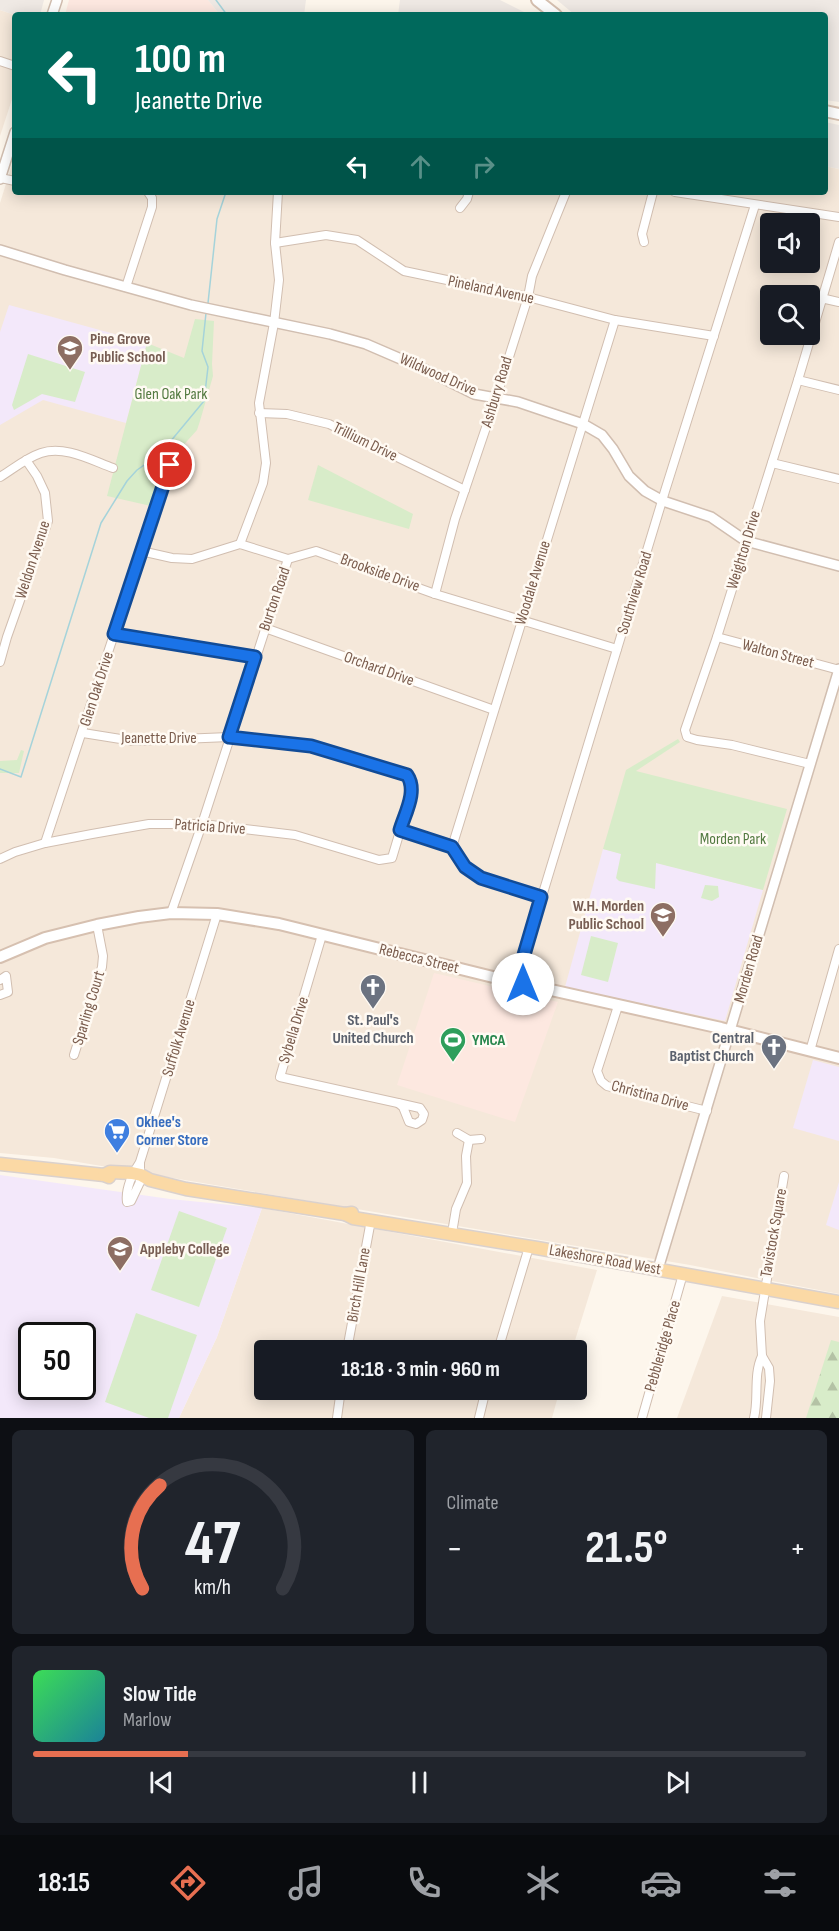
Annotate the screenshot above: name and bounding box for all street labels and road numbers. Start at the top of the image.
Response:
street label: Pineland Avenue [446,272,536,308]
street label: Wildwood Drive [397,350,479,400]
street label: Ashbury Road [477,354,517,431]
street label: Trillium Drive [330,418,400,466]
street label: Weighton Drive [723,508,765,592]
street label: Weldon Avenue [11,518,55,602]
street label: Woodale Avenue [511,538,555,628]
street label: Southview Road [613,549,657,637]
street label: Brookside Drive [338,550,422,596]
street label: Burton Road [255,565,295,633]
street label: Walton Street [740,635,816,673]
street label: Orchard Drive [341,648,417,690]
street label: Glen Oak Drive [76,649,118,729]
street label: Jeanette Drive [120,729,197,748]
street label: Patricia Drive [174,815,246,839]
street label: Morden Road [730,933,768,1005]
street label: Rebecca Street [377,940,461,978]
street label: Sparling Court [69,968,109,1048]
street label: Sybella Drive [275,994,313,1066]
street label: Suffolk Avenue [158,997,200,1079]
street label: Christina Drive [609,1077,691,1115]
street label: Tavistock Square [757,1187,791,1279]
street label: Lakeshore Road West [548,1241,663,1279]
street label: Birch Hill Lane [343,1246,375,1324]
street label: Pebbleridge Place [641,1298,685,1394]

